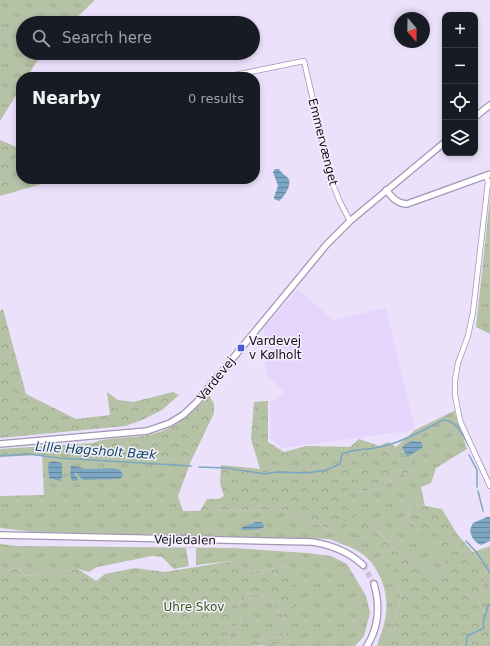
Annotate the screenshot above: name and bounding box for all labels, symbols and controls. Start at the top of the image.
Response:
north arrow [394,12,430,48]
map controls [442,12,478,156]
button: + [442,12,478,48]
search box [16,16,260,60]
icon: search [30,27,52,49]
text: Search here [62,29,152,47]
button: − [442,48,478,84]
button: locate [442,84,478,120]
text: Nearby [32,88,101,108]
text: 0 results [188,91,244,106]
street label: Emmervænget [305,97,341,187]
button: layers [442,120,478,156]
place label: Vardevej v Kølholt [249,334,302,362]
marker: Vardevej v Kølholt [236,343,246,353]
street label: Vardevej [194,354,238,404]
water label: Lille Høgsholt Bæk [35,439,157,462]
street label: Vejledalen [154,532,216,548]
park label: Uhre Skov [164,600,224,614]

